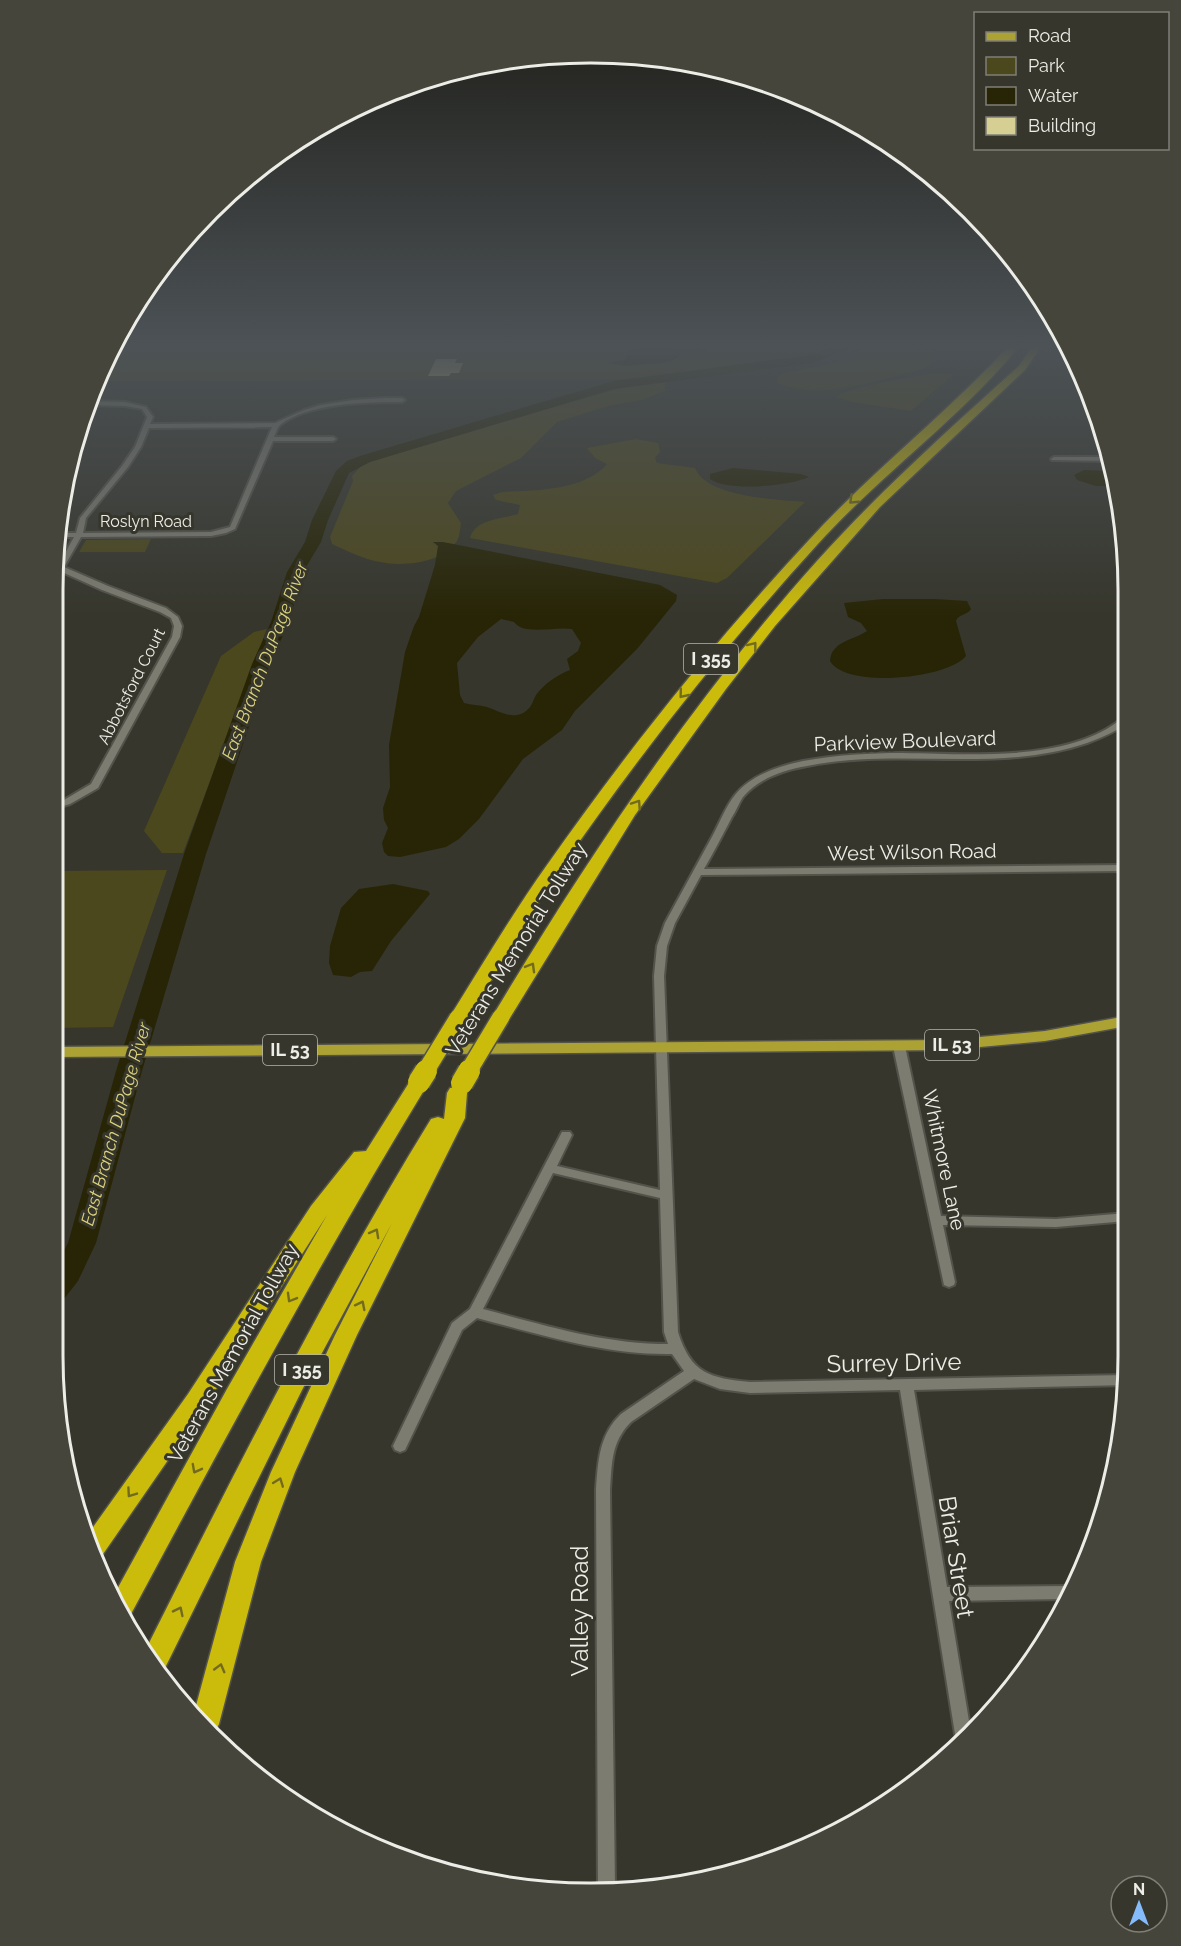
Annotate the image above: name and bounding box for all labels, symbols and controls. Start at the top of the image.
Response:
legend [974,12,1169,150]
text: Road [1028,25,1071,46]
text: Park [1028,55,1065,76]
text: Water [1028,85,1079,106]
text: Building [1028,115,1096,136]
one-way arrow [850,493,861,504]
street label: Roslyn Road [100,512,192,531]
water label: East Branch DuPage River [217,558,312,763]
street label: Abbotsford Court [94,624,169,748]
one-way arrow [745,642,756,653]
road number: I 355 [684,644,738,674]
one-way arrow [680,687,691,698]
street label: Parkview Boulevard [813,726,997,756]
one-way arrow [630,799,641,810]
street label: Veterans Memorial Tollway [440,838,592,1060]
street label: West Wilson Road [827,839,997,865]
one-way arrow [523,963,535,973]
water label: East Branch DuPage River [76,1019,155,1228]
road number: IL 53 [925,1030,979,1060]
road number: IL 53 [263,1035,317,1065]
street label: Whitmore Lane [917,1087,971,1233]
one-way arrow [368,1229,379,1239]
street label: Veterans Memorial Tollway [163,1239,304,1467]
one-way arrow [286,1292,298,1302]
one-way arrow [354,1301,365,1311]
street label: Surrey Drive [826,1347,962,1378]
road number: I 355 [275,1355,329,1385]
one-way arrow [192,1463,203,1473]
one-way arrow [272,1477,285,1488]
one-way arrow [127,1487,138,1498]
street label: Briar Street [933,1494,980,1620]
street label: Valley Road [565,1546,594,1676]
one-way arrow [172,1607,183,1617]
one-way arrow [212,1663,225,1673]
north arrow [1109,1874,1169,1934]
text: N [1133,1880,1145,1899]

